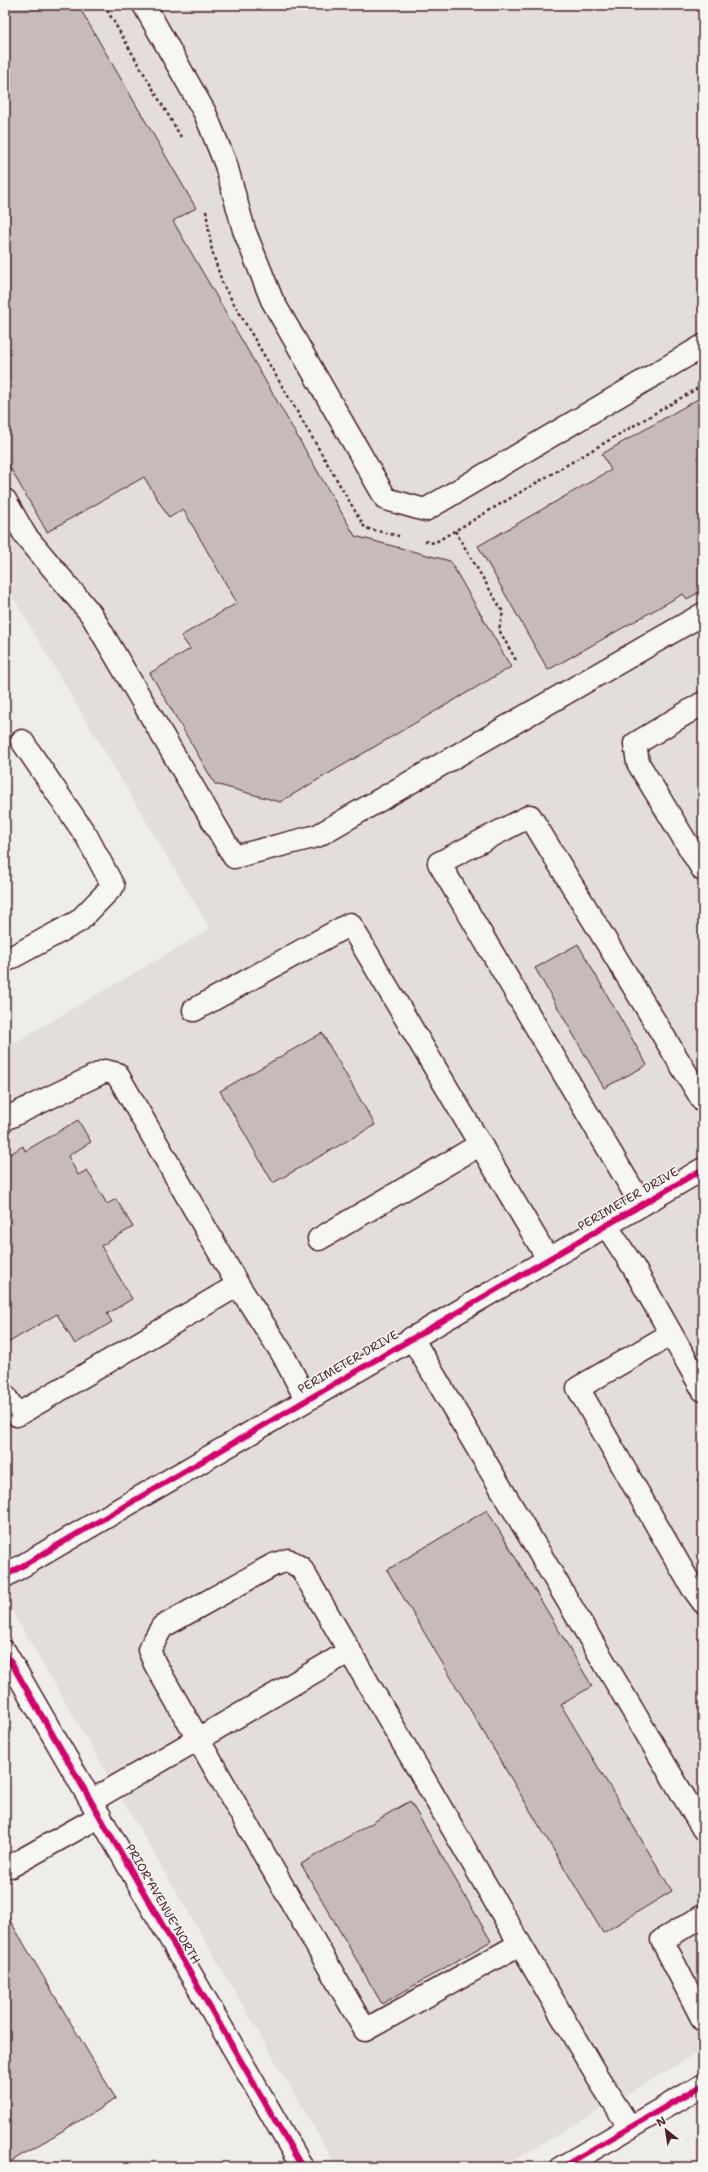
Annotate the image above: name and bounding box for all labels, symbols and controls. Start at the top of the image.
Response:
street label: PERIMETER DRIVE [575,1164,681,1234]
street label: PERIMETER DRIVE [295,1327,401,1397]
street label: PRIOR AVENUE NORTH [122,1841,204,1967]
north arrow [646,2110,686,2150]
text: N [654,2113,669,2130]

